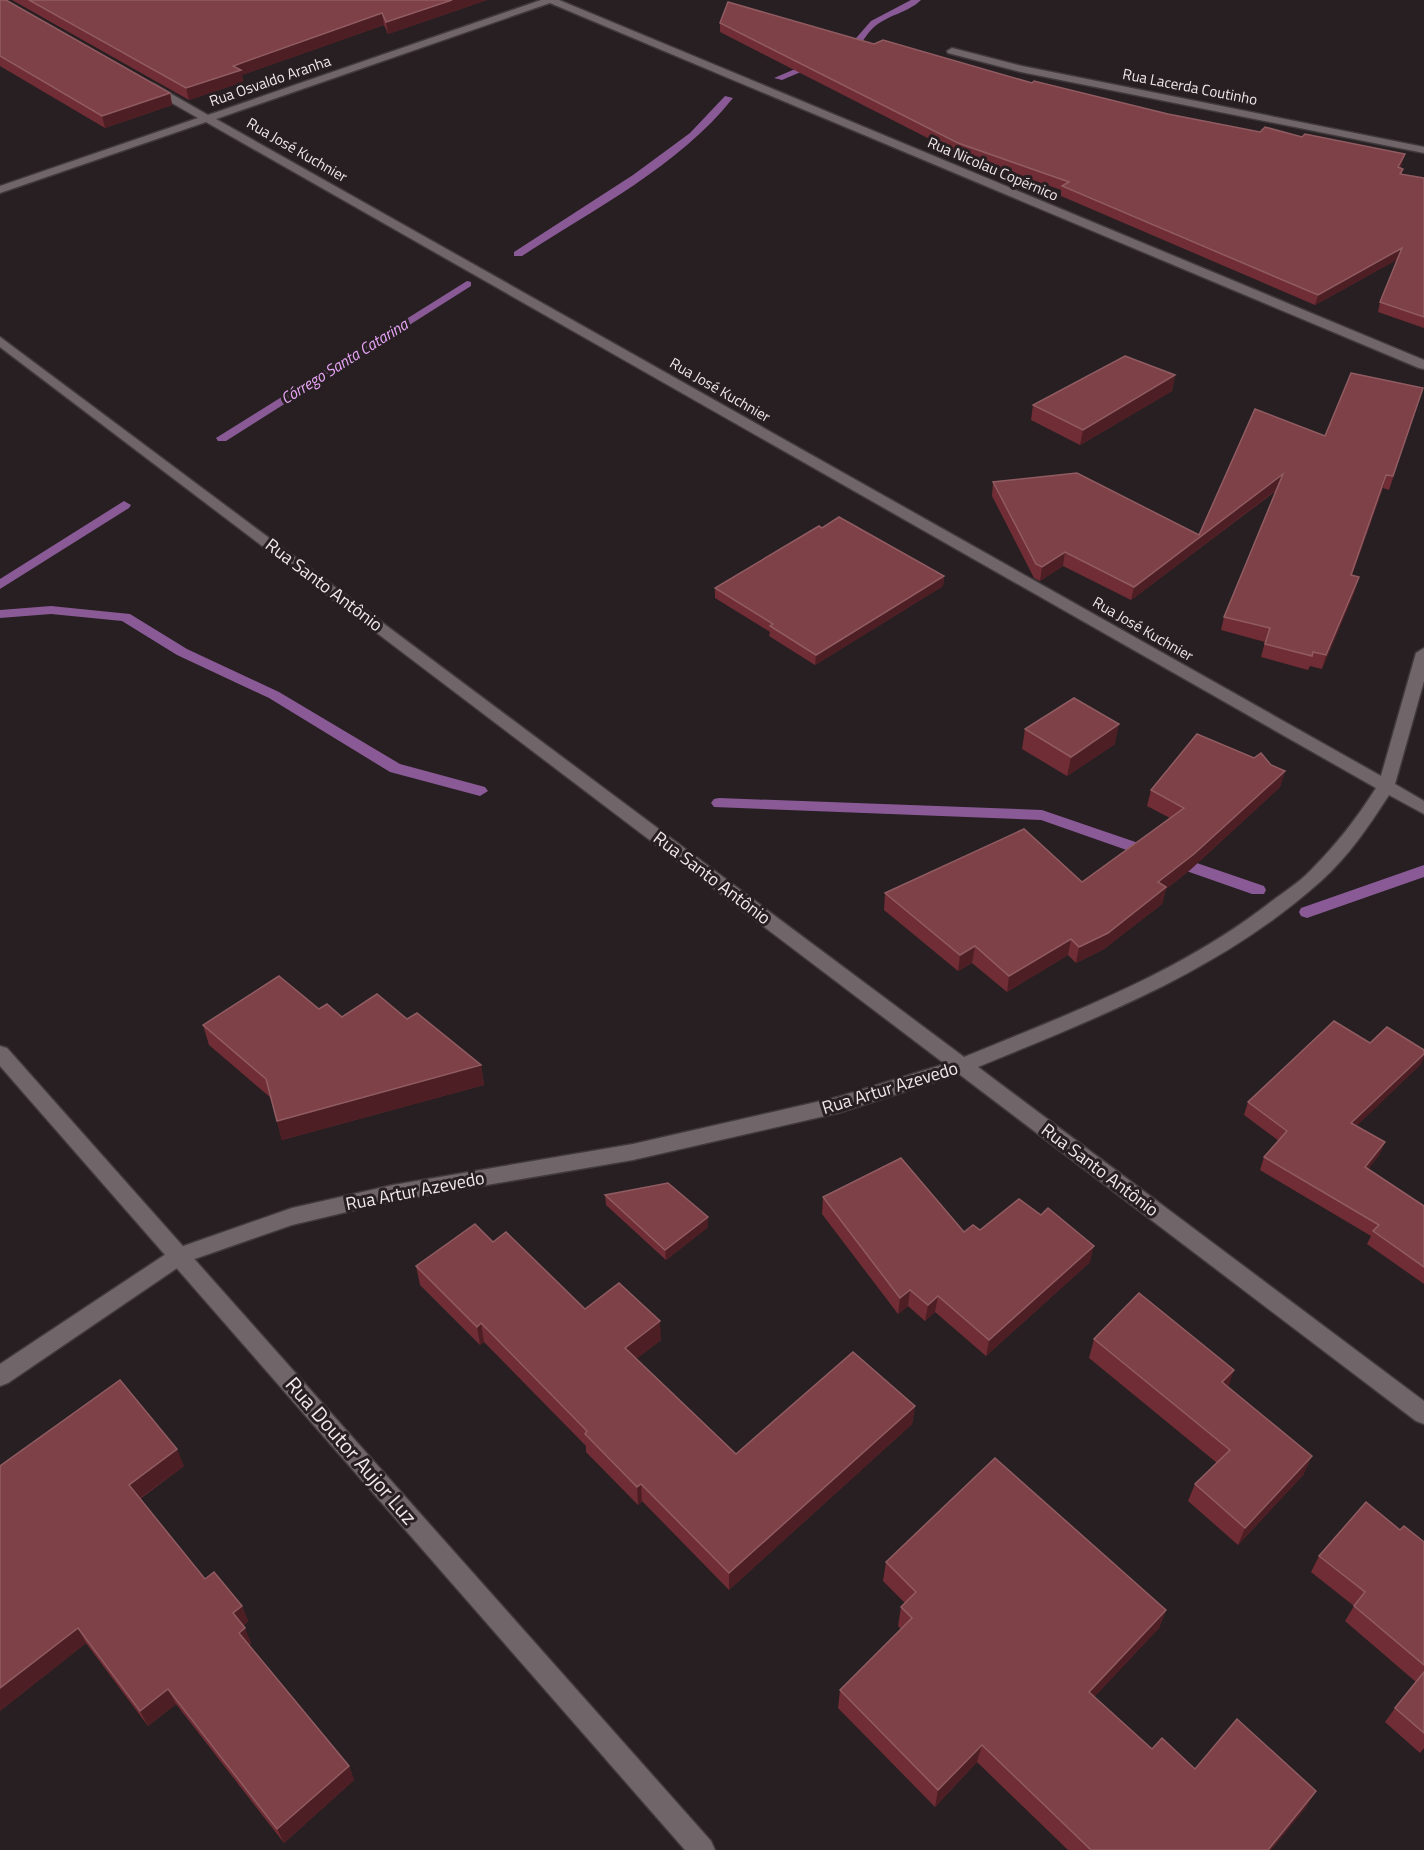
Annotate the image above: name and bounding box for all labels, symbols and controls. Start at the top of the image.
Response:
street label: Rua Osvaldo Aranha [206,49,334,112]
street label: Rua Lacerda Coutinho [1121,62,1260,111]
street label: Rua José Kuchnier [243,111,352,188]
street label: Rua Nicolau Copérnico [924,131,1062,207]
water label: Córrego Santa Catarina [276,312,413,410]
street label: Rua José Kuchnier [666,351,775,428]
street label: Rua Santo Antônio [260,531,389,638]
street label: Rua José Kuchnier [1089,590,1198,667]
street label: Rua Santo Antônio [648,824,777,931]
street label: Rua Artur Azevedo [818,1054,961,1121]
street label: Rua Santo Antônio [1036,1116,1165,1223]
street label: Rua Artur Azevedo [343,1164,487,1217]
street label: Rua Doutor Aujor Luz [278,1369,425,1531]

